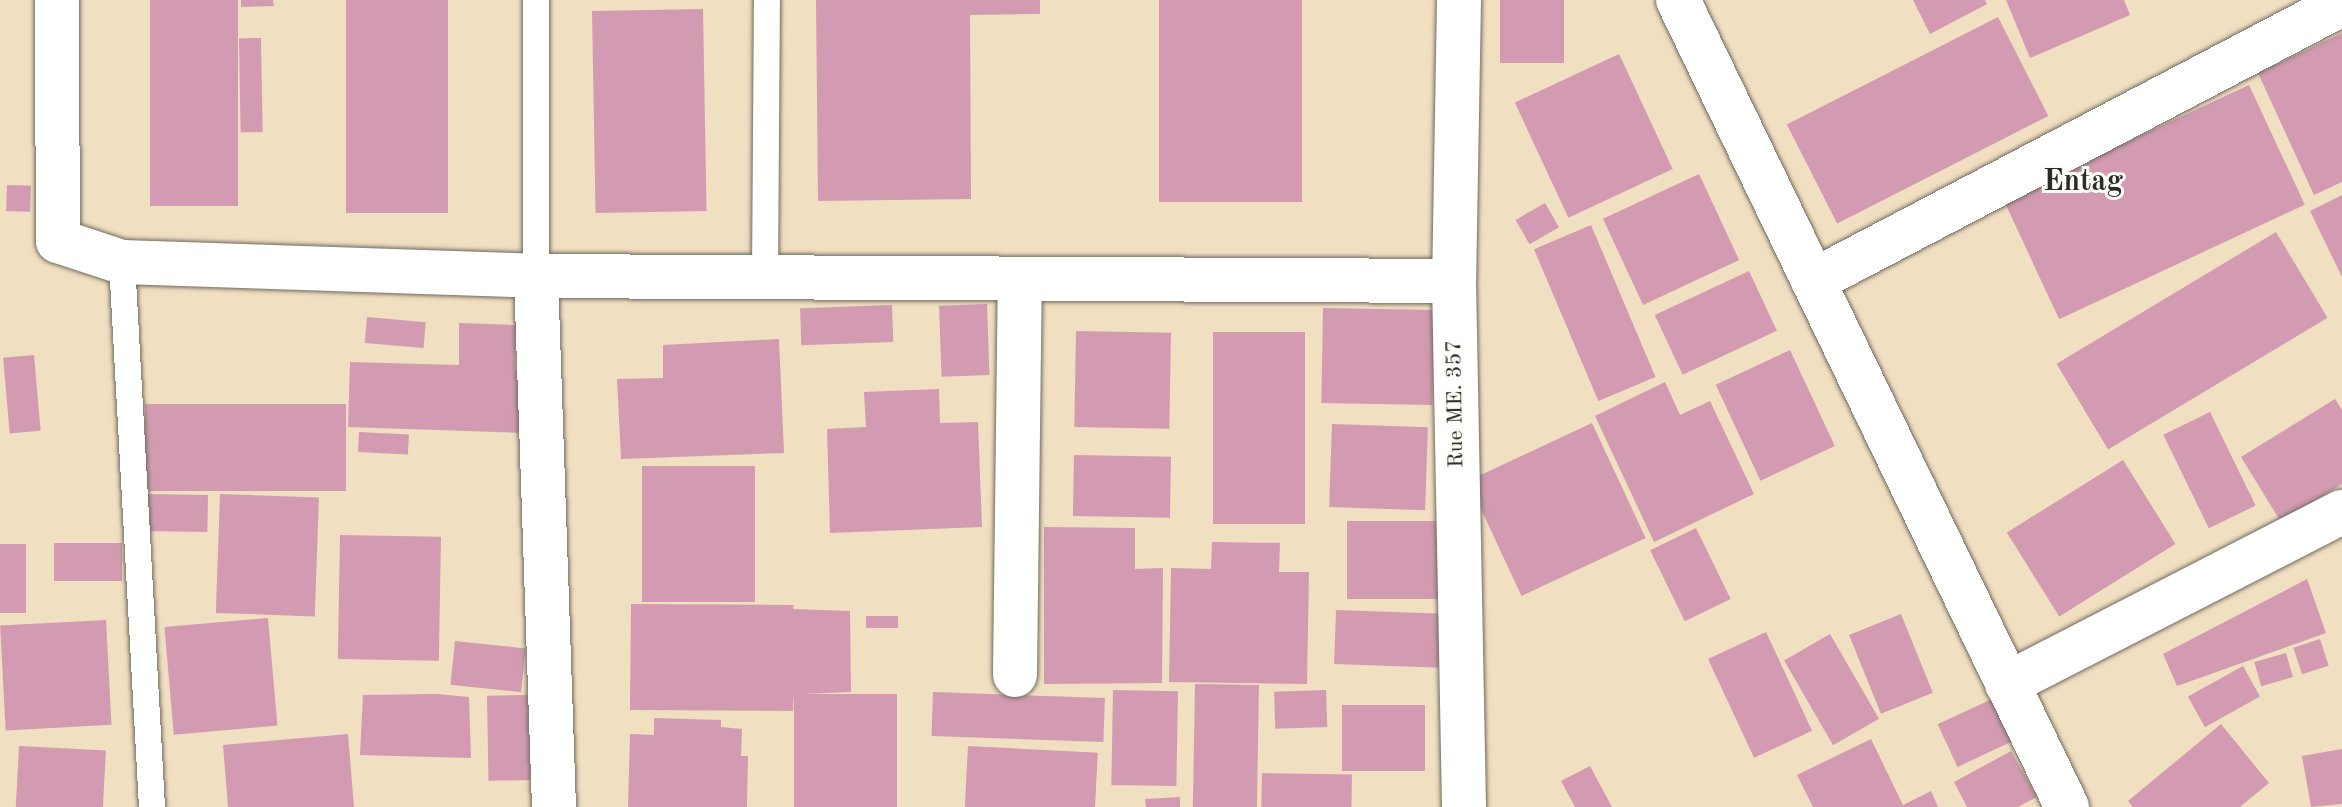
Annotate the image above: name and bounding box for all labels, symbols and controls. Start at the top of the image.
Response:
district label: Entag [2043,164,2123,200]
street label: Rue ME. 357 [1442,340,1470,468]

